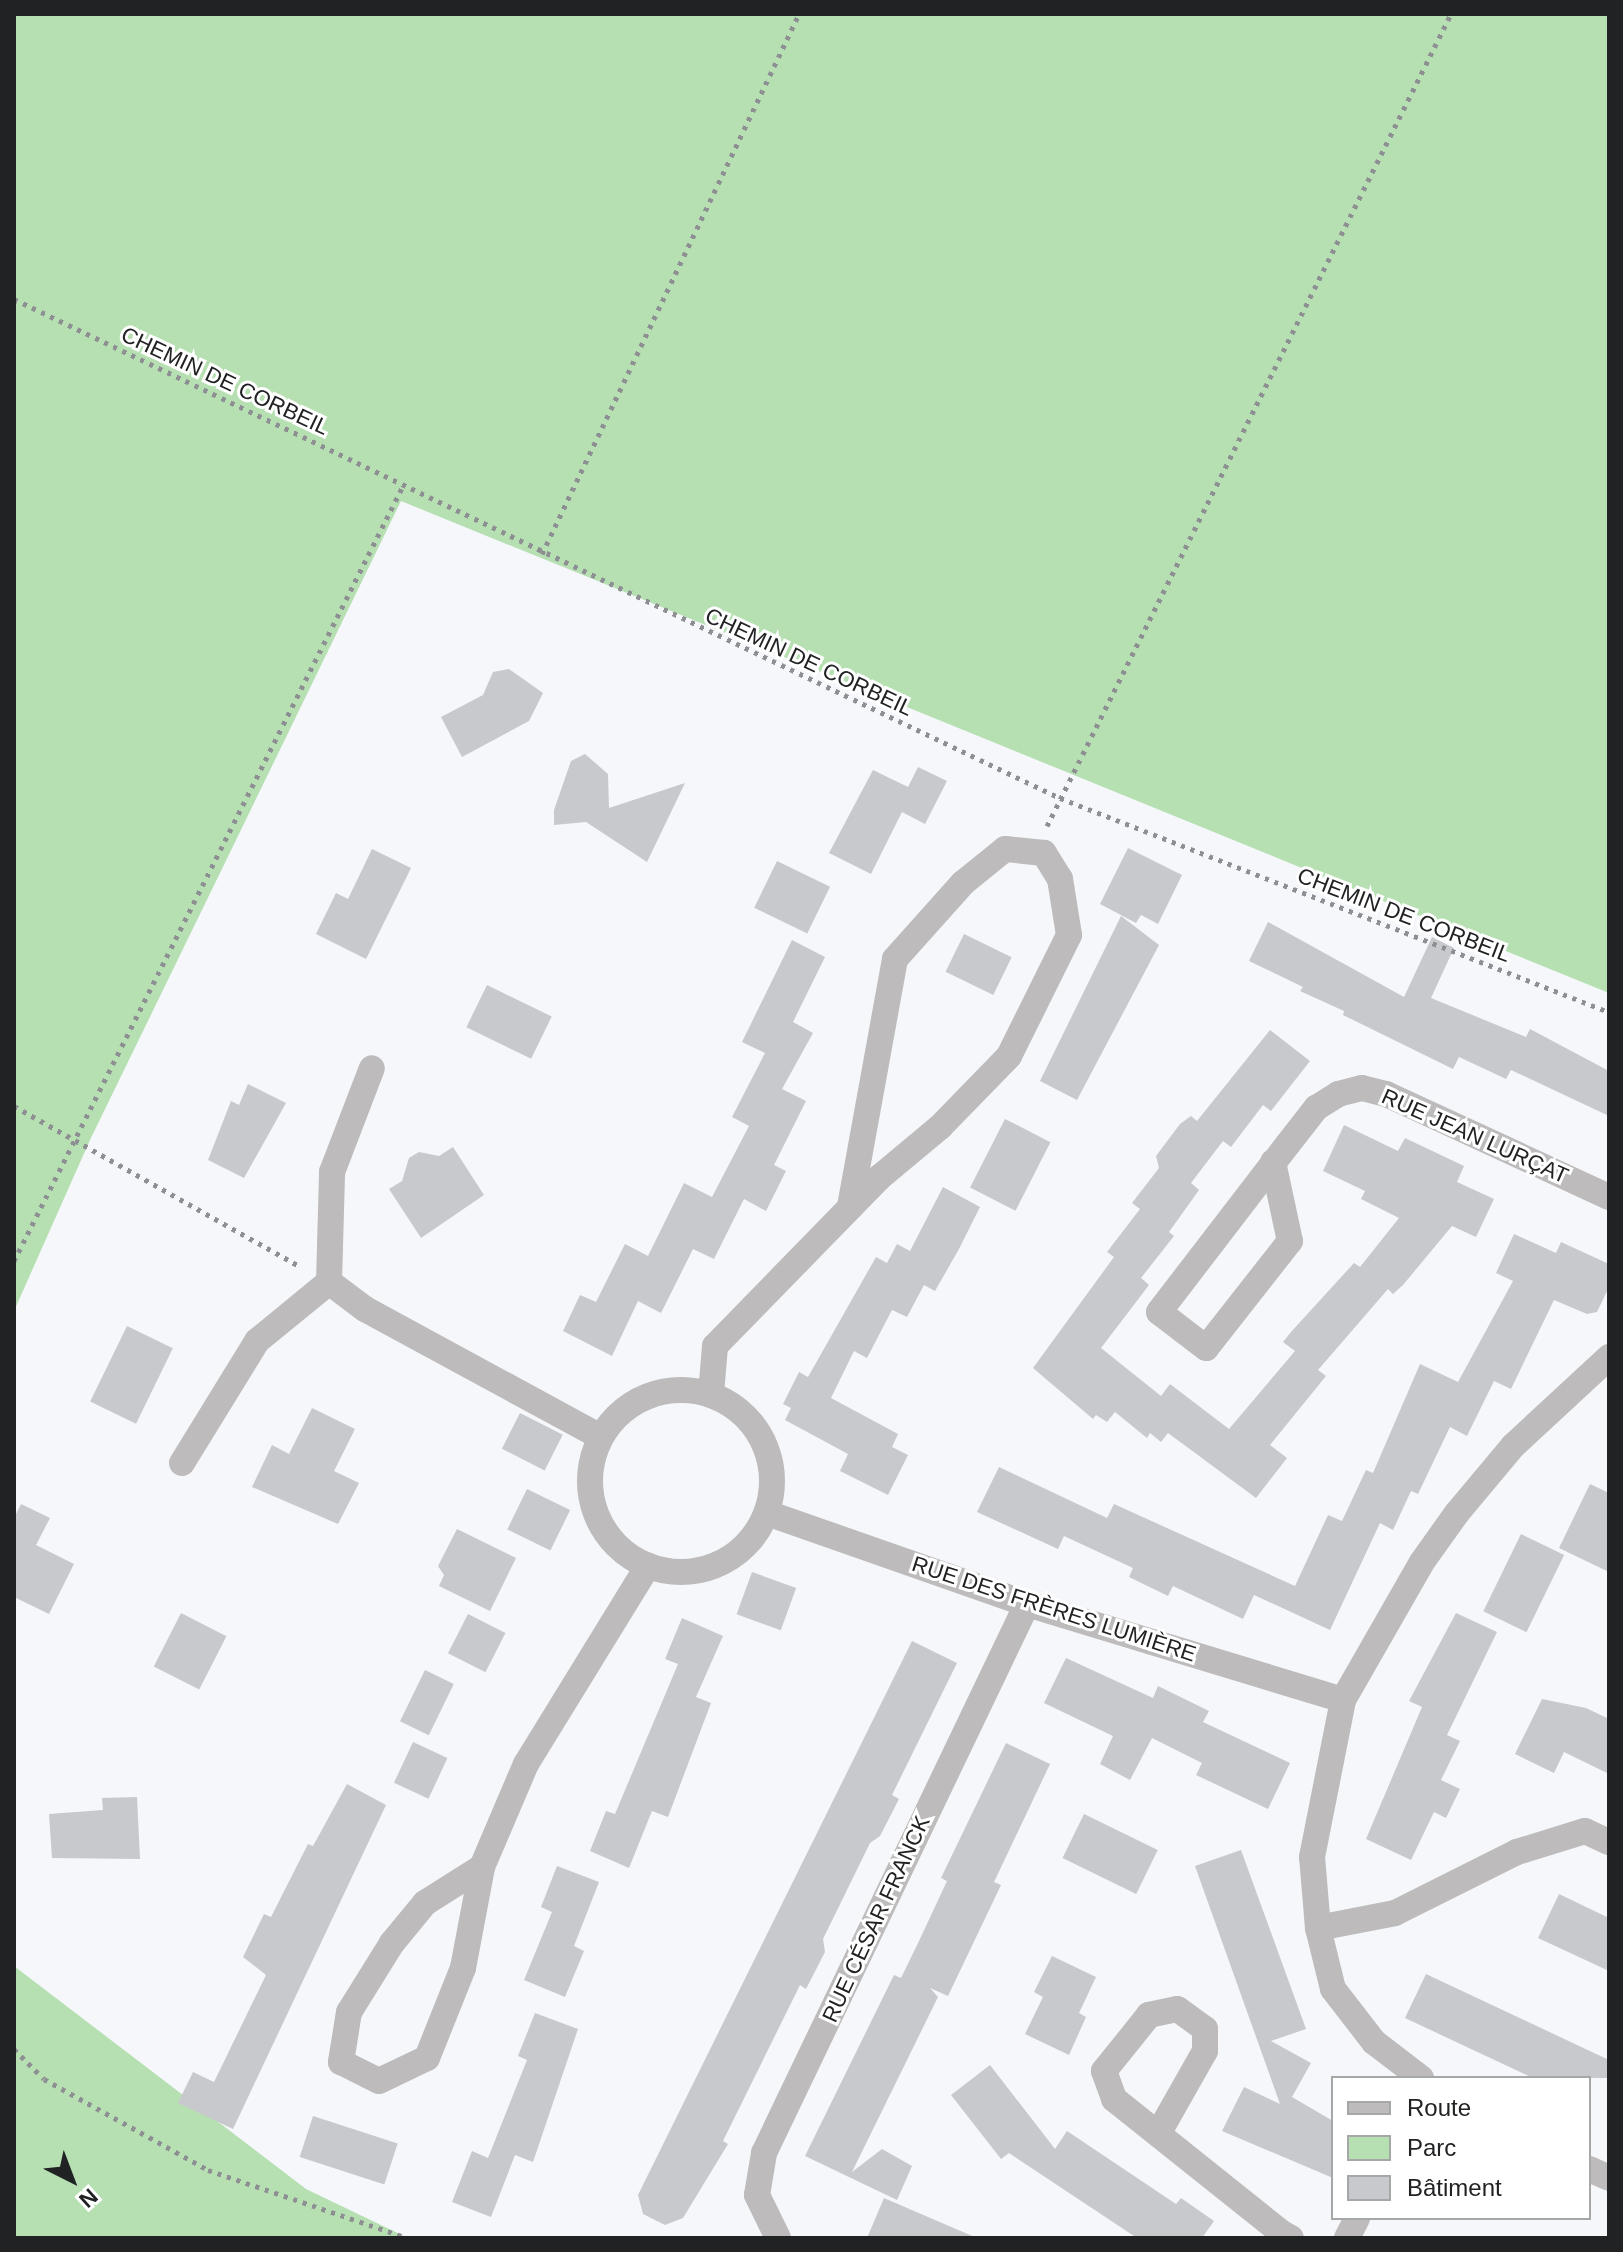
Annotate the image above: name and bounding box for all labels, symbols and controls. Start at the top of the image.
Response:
street label: CHEMIN DE CORBEIL [117,321,333,441]
street label: CHEMIN DE CORBEIL [701,602,917,722]
street label: CHEMIN DE CORBEIL [1294,862,1514,968]
street label: RUE JEAN LURÇAT [1378,1083,1572,1189]
street label: RUE DES FRÈRES LUMIÈRE [909,1551,1199,1667]
street label: RUE CÉSAR FRANCK [817,1811,935,2027]
legend [1331,2076,1591,2220]
text: Route [1407,2094,1471,2121]
text: Parc [1407,2134,1456,2161]
north arrow [32,2140,112,2220]
text: Bâtiment [1407,2174,1502,2201]
text: N [74,2184,103,2213]

